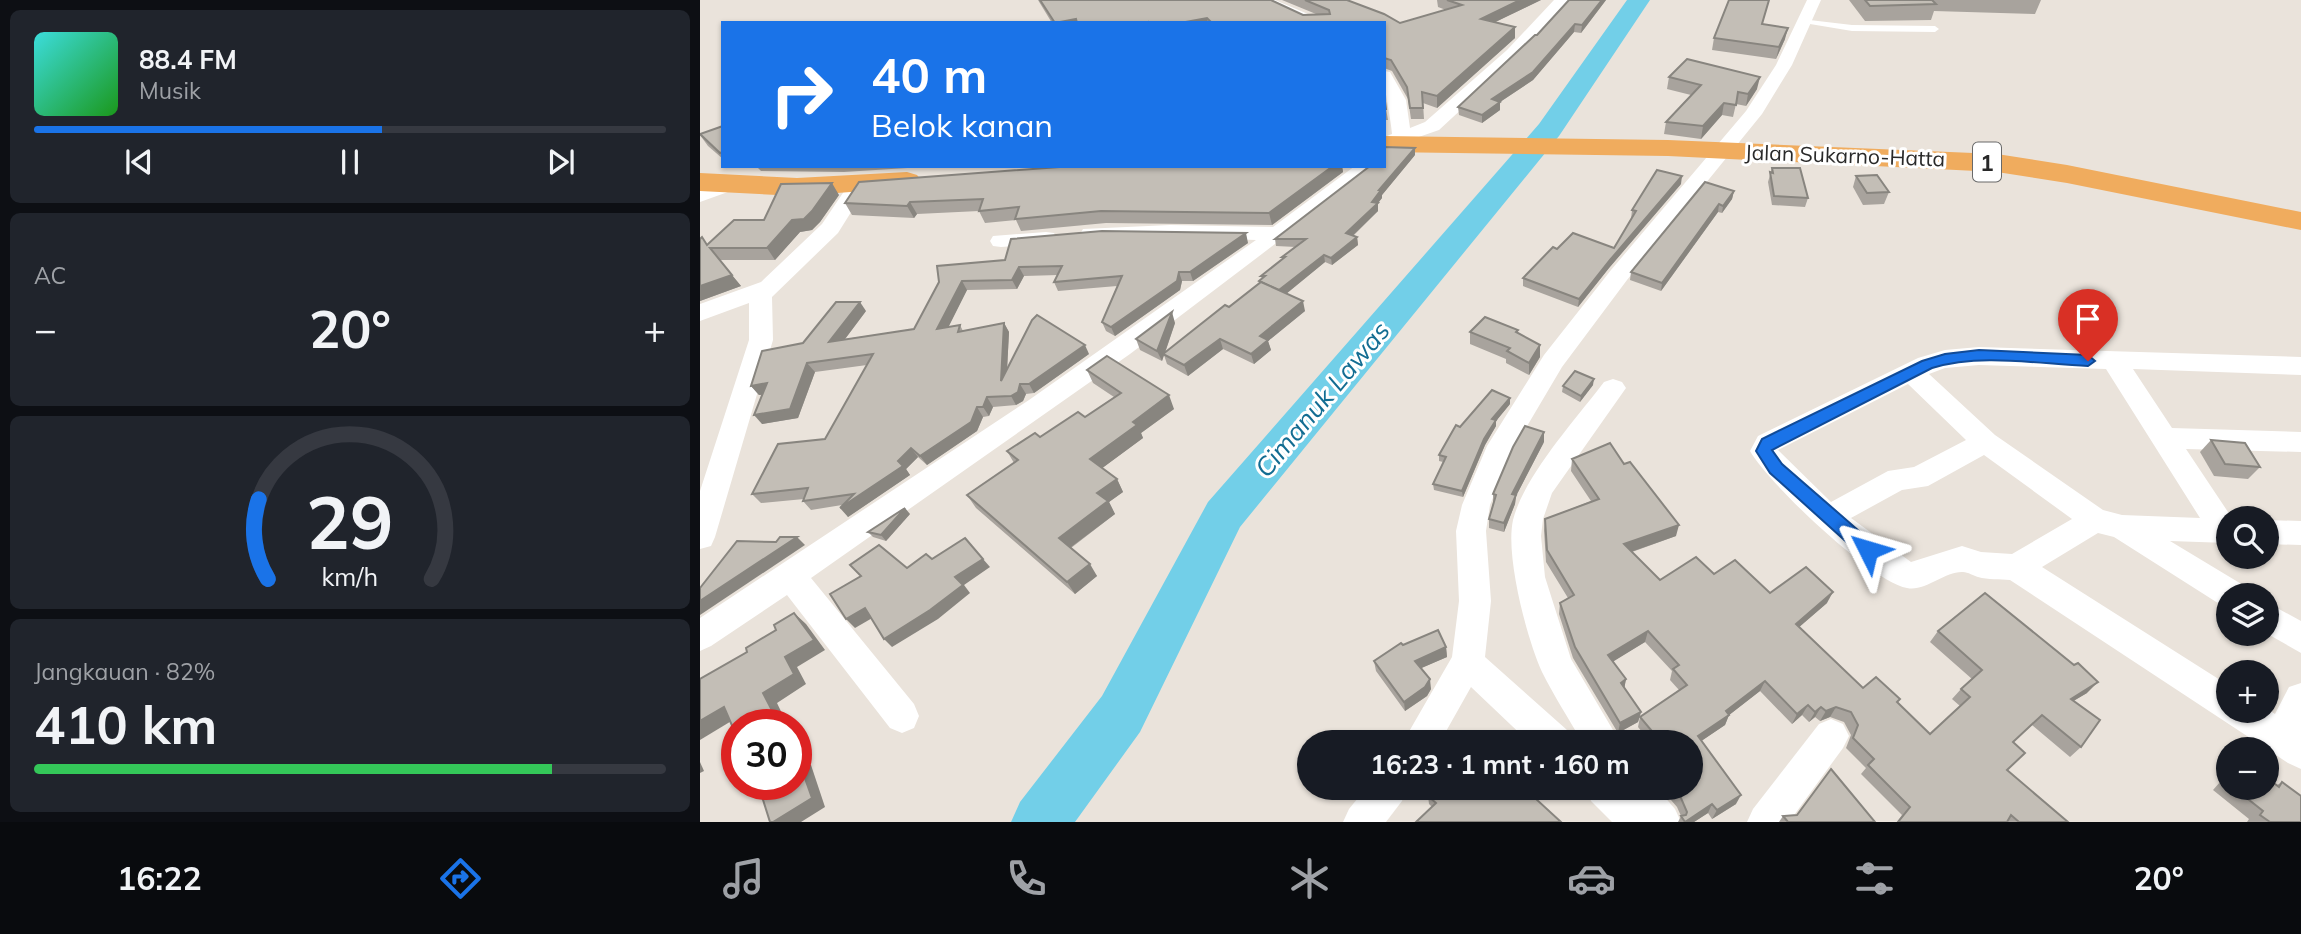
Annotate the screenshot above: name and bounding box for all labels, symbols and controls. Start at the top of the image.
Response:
text: 88.4 FM [139,43,237,76]
text: 40 m [871,44,987,105]
icon: right [756,49,847,140]
text: Musik [139,76,201,105]
text: Belok kanan [871,105,1053,145]
street label: Jalan Sukarno-Hatta [1744,139,1946,171]
road number: 1 [1973,142,2001,182]
icon: previous [120,143,158,181]
icon: pause [331,143,369,181]
icon: next [542,143,580,181]
text: AC [34,261,66,290]
pin [2058,289,2118,361]
text: 20° [309,296,391,361]
icon: arrive [2069,300,2107,338]
text: − [34,305,57,353]
text: + [643,305,666,353]
water label: Cimanuk Lawas [1247,314,1397,484]
text: 29 [306,476,394,567]
map controls [2216,506,2279,800]
button: search [2216,506,2279,569]
position arrow [1831,513,1905,587]
text: km/h [322,560,378,591]
button: layers [2216,583,2279,646]
text: Jangkauan · 82% [34,657,215,686]
button: + [2216,660,2279,723]
text: 410 km [34,692,217,757]
speed limit sign: 30 [721,709,812,800]
button: − [2216,737,2279,800]
text: 16:23 · 1 mnt · 160 m [1370,748,1630,781]
icon: directions [436,854,485,903]
icon: music [719,854,768,903]
icon: phone [1002,854,1051,903]
icon: climate [1285,854,1334,903]
icon: car [1567,854,1616,903]
icon: filters [1850,854,1899,903]
text: 16:22 [117,858,202,898]
text: 20° [2133,858,2184,898]

